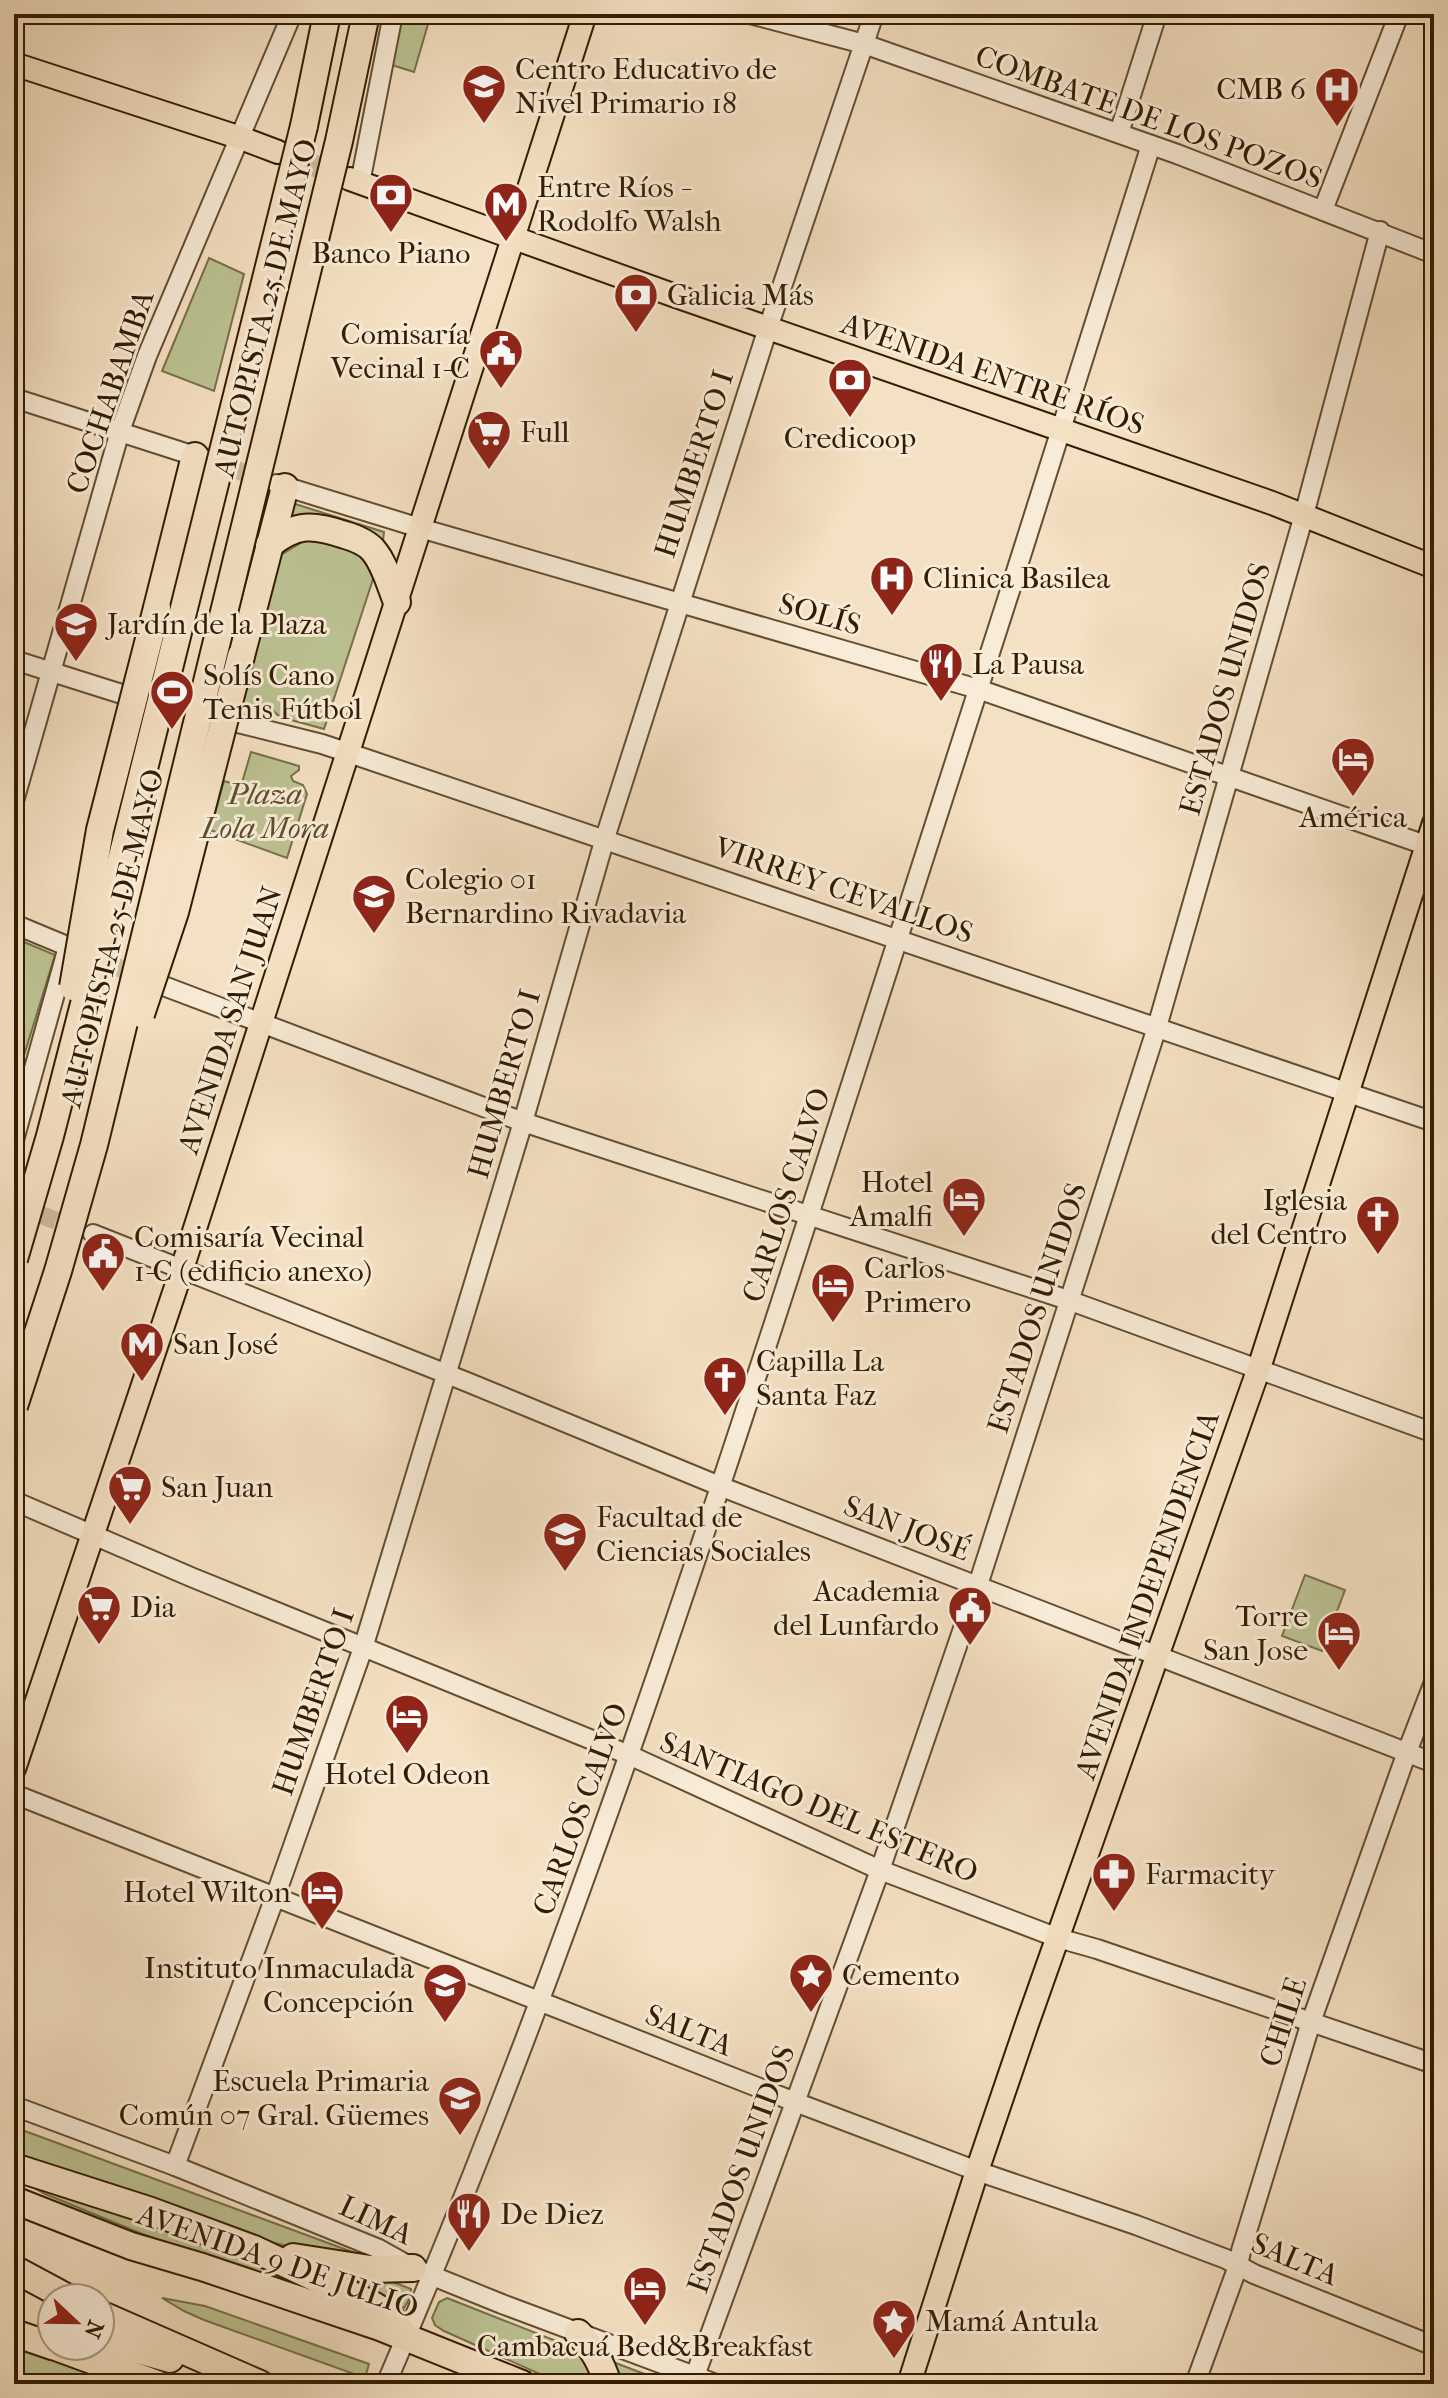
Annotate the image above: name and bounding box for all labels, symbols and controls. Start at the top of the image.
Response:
street label: COMBATE DE LOS POZOS [971,38,1327,197]
place label: Centro Educativo de Nivel Primario 18 [515,52,777,121]
school or university icon: Centro Educativo de Nivel Primario 18 [460,62,508,125]
hospital icon: CMB 6 [1313,65,1361,128]
place label: CMB 6 [1216,72,1307,107]
street label: AUTOPISTA 25 DE MAYO [206,135,324,482]
place label: Entre Ríos - Rodolfo Walsh [537,170,722,239]
bank icon: Banco Piano [367,171,415,234]
metro station icon: Entre Ríos - Rodolfo Walsh [482,180,530,243]
place label: Banco Piano [312,236,470,271]
bank icon: Galicia Más [612,271,660,334]
place label: Galicia Más [667,278,814,313]
street label: COCHABAMBA [59,285,162,498]
street label: AVENIDA ENTRE RÍOS [836,306,1149,443]
place label: Comisaría Vecinal 1-C [330,317,471,386]
public building icon: Comisaría Vecinal 1-C [477,327,525,390]
bank icon: Credicoop [826,356,874,419]
street label: HUMBERTO I [648,366,741,562]
supermarket icon: Full [465,408,513,471]
place label: Full [520,415,570,450]
place label: Credicoop [784,421,916,456]
hospital icon: Clinica Basilea [868,554,916,617]
street label: ESTADOS UNIDOS [1173,559,1278,820]
place label: Clinica Basilea [923,561,1111,596]
street label: SOLÍS [775,586,865,643]
school or university icon: Jardín de la Plaza [52,600,100,663]
place label: Jardín de la Plaza [105,607,328,642]
restaurant icon: La Pausa [917,640,965,703]
place label: La Pausa [972,647,1085,682]
place label: Solís Cano Tenis Fútbol [203,658,362,727]
sports icon: Solís Cano Tenis Fútbol [148,668,196,731]
hotel icon: América [1329,735,1377,798]
street label: AUTOPISTA 25 DE MAYO [53,765,171,1112]
park label: Plaza Lola Mora [199,777,329,846]
place label: América [1298,800,1408,835]
street label: VIRREY CEVALLOS [709,829,978,951]
place label: Colegio 01 Bernardino Rivadavia [405,862,687,931]
school or university icon: Colegio 01 Bernardino Rivadavia [350,872,398,935]
street label: AVENIDA SAN JUAN [170,882,290,1159]
street label: HUMBERTO I [461,986,548,1183]
street label: CARLOS CALVO [735,1084,838,1307]
place label: Hotel Amalfi [849,1165,933,1234]
hotel icon: Hotel Amalfi [940,1175,988,1238]
street label: ESTADOS UNIDOS [980,1179,1094,1438]
place label: Iglesia del Centro [1210,1183,1348,1252]
church icon: Iglesia del Centro [1354,1193,1402,1256]
place label: Comisaría Vecinal 1-C (edificio anexo) [134,1220,372,1289]
public building icon: Comisaría Vecinal 1-C (edificio anexo) [79,1230,127,1293]
place label: Carlos Primero [864,1251,971,1320]
hotel icon: Carlos Primero [809,1261,857,1324]
metro station icon: San José [118,1320,166,1383]
place label: San José [173,1327,278,1362]
place label: Capilla La Santa Faz [756,1344,885,1413]
church icon: Capilla La Santa Faz [701,1354,749,1417]
street label: AVENIDA INDEPENDENCIA [1068,1406,1227,1785]
supermarket icon: San Juan [106,1463,154,1526]
place label: San Juan [161,1470,274,1505]
street label: SAN JOSÉ [839,1488,975,1569]
place label: Facultad de Ciencias Sociales [596,1500,811,1569]
school or university icon: Facultad de Ciencias Sociales [541,1510,589,1573]
place label: Academia del Lunfardo [773,1574,940,1643]
supermarket icon: Dia [75,1583,123,1646]
public building icon: Academia del Lunfardo [946,1584,994,1647]
place label: Dia [130,1590,177,1625]
place label: Torre San Jose [1203,1599,1308,1668]
street label: HUMBERTO I [265,1604,362,1800]
hotel icon: Torre San Jose [1315,1609,1363,1672]
hotel icon: Hotel Odeon [383,1692,431,1755]
street label: CARLOS CALVO [526,1698,635,1920]
street label: SANTIAGO DEL ESTERO [655,1725,983,1890]
place label: Hotel Odeon [324,1757,491,1792]
pharmacy icon: Farmacity [1090,1850,1138,1913]
place label: Farmacity [1145,1857,1276,1892]
hotel icon: Hotel Wilton [298,1868,346,1931]
place label: Hotel Wilton [123,1875,292,1910]
place label: Instituto Inmaculada Concepción [144,1951,415,2020]
place icon: Cemento [787,1951,835,2014]
place label: Cemento [842,1958,960,1993]
school or university icon: Instituto Inmaculada Concepción [421,1961,469,2024]
street label: CHILE [1253,1973,1314,2071]
street label: SALTA [640,1997,738,2064]
street label: ESTADOS UNIDOS [680,2040,803,2298]
place label: Escuela Primaria Común 07 Gral. Güemes [119,2064,430,2133]
school or university icon: Escuela Primaria Común 07 Gral. Güemes [436,2074,484,2137]
street label: LIMA [334,2188,418,2253]
restaurant icon: De Diez [445,2190,493,2253]
street label: AVENIDA 9 DE JULIO [132,2197,423,2326]
place label: De Diez [500,2197,604,2232]
street label: SALTA [1246,2226,1344,2294]
hotel icon: Cambacuá Bed&Breakfast [621,2264,669,2327]
north arrow [36,2282,116,2362]
place icon: Mamá Antula [870,2297,918,2360]
place label: Mamá Antula [925,2304,1099,2339]
text: N [78,2317,109,2342]
place label: Cambacuá Bed&Breakfast [477,2329,813,2364]

